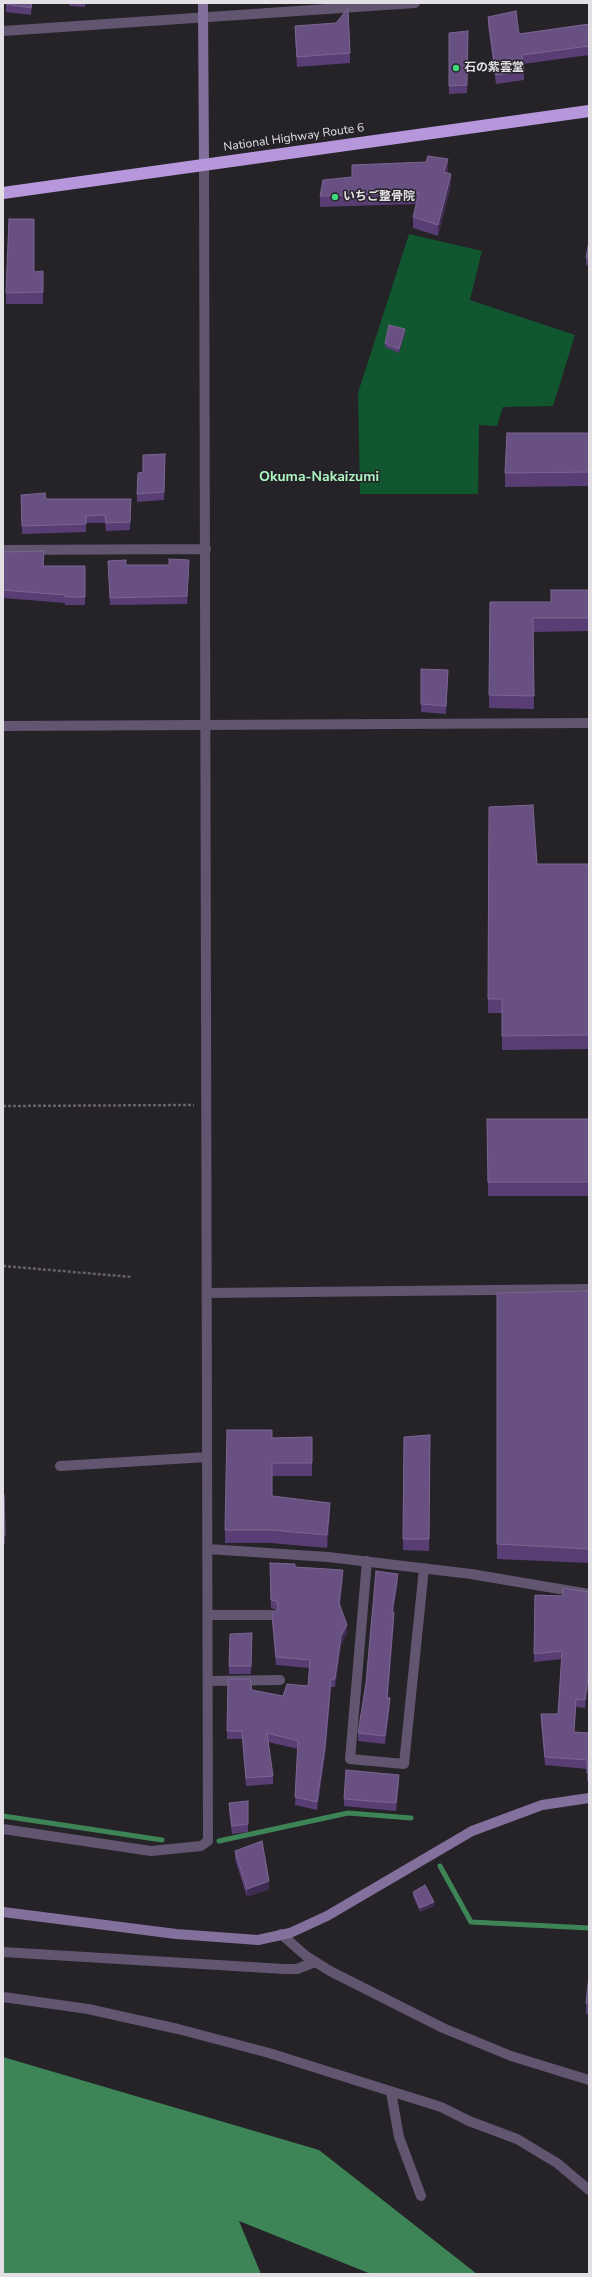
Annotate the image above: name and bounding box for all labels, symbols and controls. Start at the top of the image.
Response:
place label: 石の紫雲堂 [464,61,524,75]
marker: 石の紫雲堂 [451,63,461,73]
street label: National Highway Route 6 [223,121,365,155]
place label: いちご整骨院 [343,190,415,204]
marker: いちご整骨院 [330,192,340,202]
district label: Okuma-Nakaizumi [259,470,379,486]

